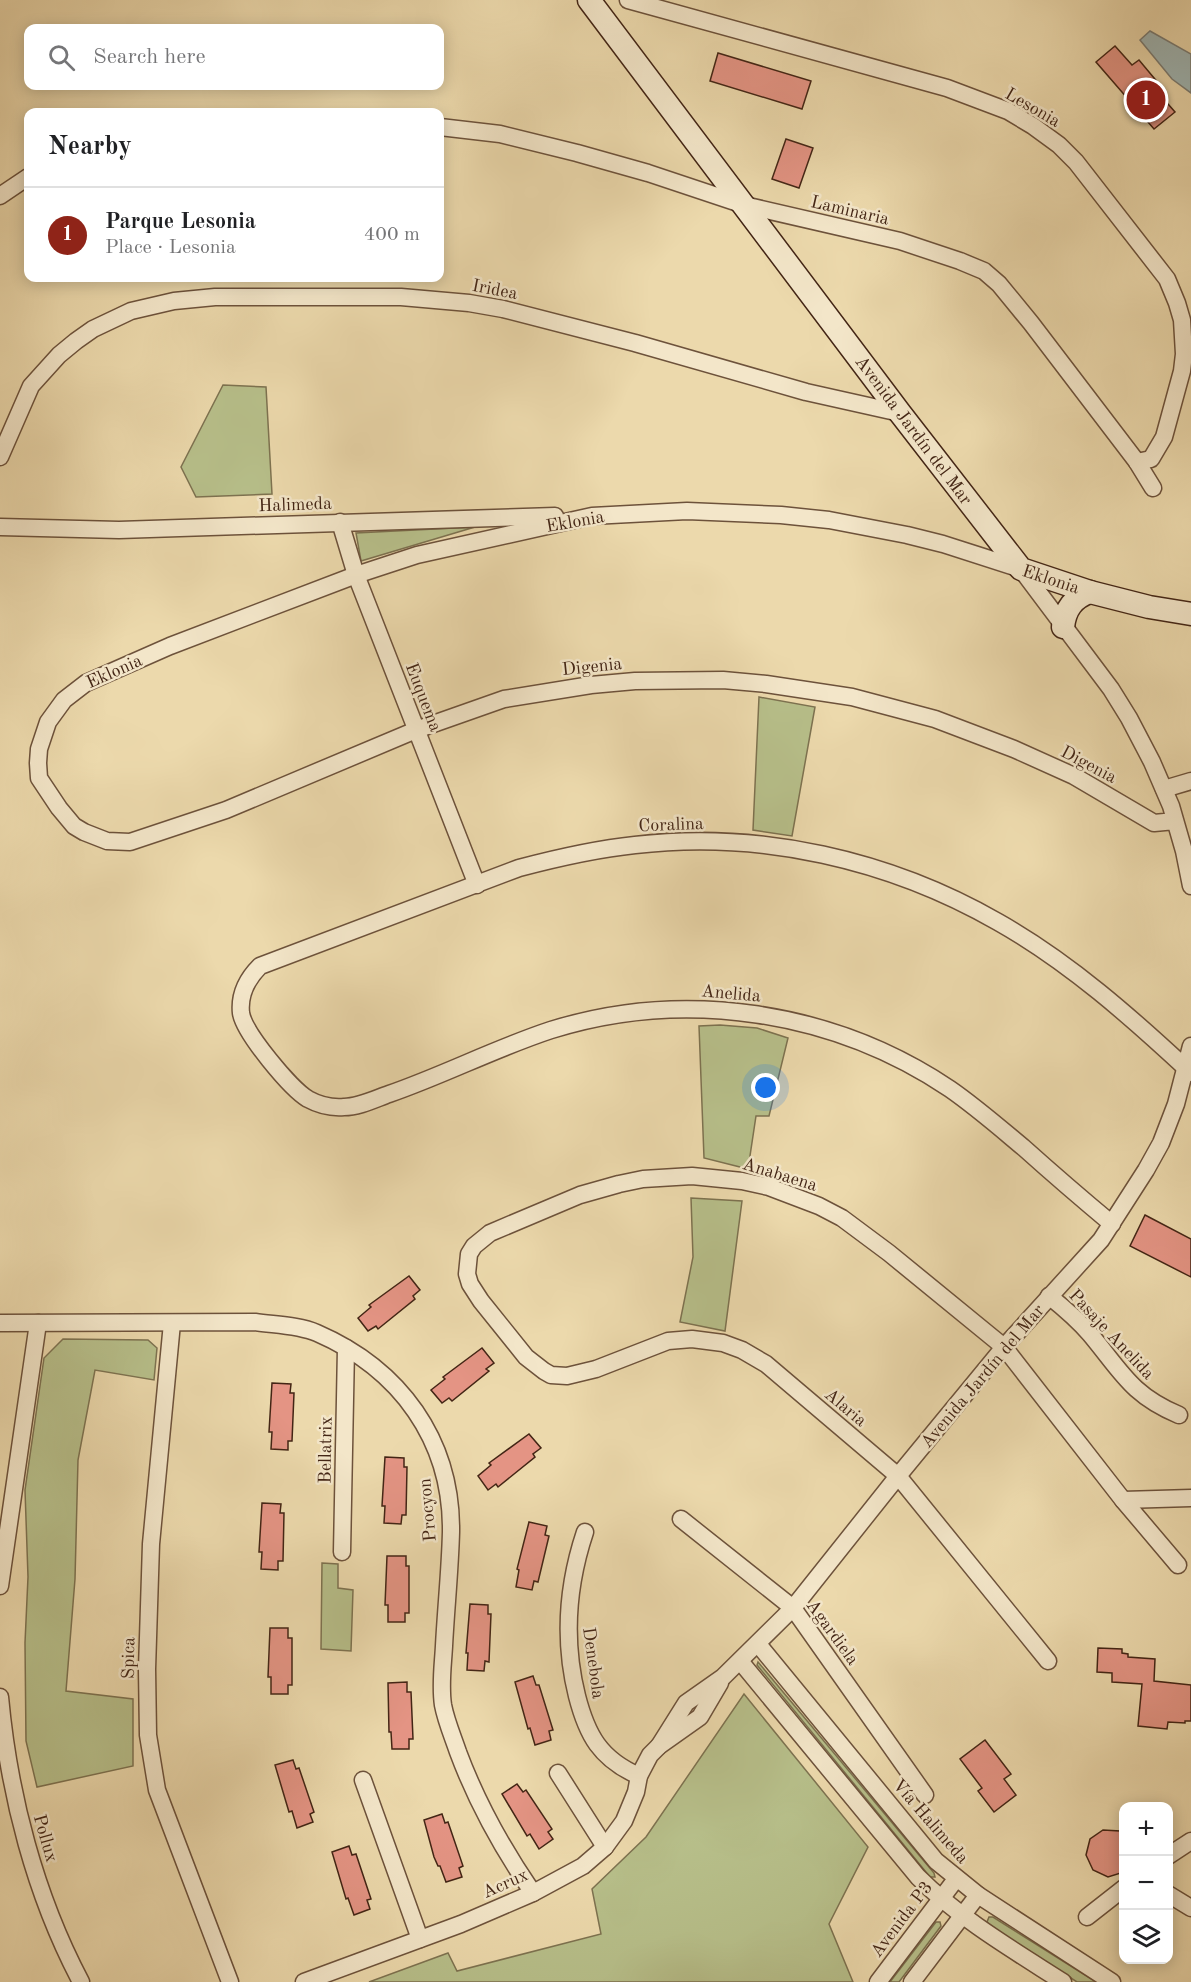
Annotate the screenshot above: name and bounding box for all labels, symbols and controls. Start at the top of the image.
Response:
search box [24,24,444,90]
icon: search [45,41,78,74]
text: Search here [93,46,206,68]
pin: 1 [1126,78,1166,122]
street label: Lesonia [1002,85,1063,131]
text: Nearby [48,134,132,160]
street label: Laminaria [809,193,891,229]
text: Parque Lesonia [105,211,256,233]
text: 1 [62,225,73,245]
text: 400 m [364,225,420,245]
text: Place · Lesonia [105,238,236,258]
street label: Iridea [471,277,519,303]
street label: Avenida Jardín del Mar [851,353,975,509]
street label: Halimeda [258,495,332,515]
street label: Eklonia [545,508,606,536]
street label: Eklonia [1020,562,1082,598]
street label: Eklonia [84,652,145,692]
street label: Digenia [561,655,623,679]
street label: Euquema [402,660,444,734]
street label: Digenia [1058,743,1120,787]
street label: Coralina [638,815,704,835]
street label: Anelida [700,982,762,1006]
your location [751,1073,780,1102]
street label: Anabaena [740,1155,819,1195]
street label: Pasaje Anelida [1065,1286,1157,1383]
street label: Avenida Jardín del Mar [918,1301,1048,1452]
street label: Alaria [821,1385,870,1430]
street label: Bellatrix [316,1416,336,1484]
street label: Procyon [416,1477,440,1542]
street label: Agardiela [803,1597,862,1669]
street label: Denebola [579,1626,607,1700]
street label: Spica [120,1637,138,1679]
street label: Vía Halimeda [889,1776,972,1867]
map controls [1119,1802,1173,1964]
button: + [1119,1802,1173,1856]
street label: Pollux [30,1812,60,1864]
button: − [1119,1856,1173,1910]
street label: Acrux [480,1866,531,1902]
street label: Avenida P3 [867,1878,936,1961]
button: layers [1119,1910,1173,1964]

